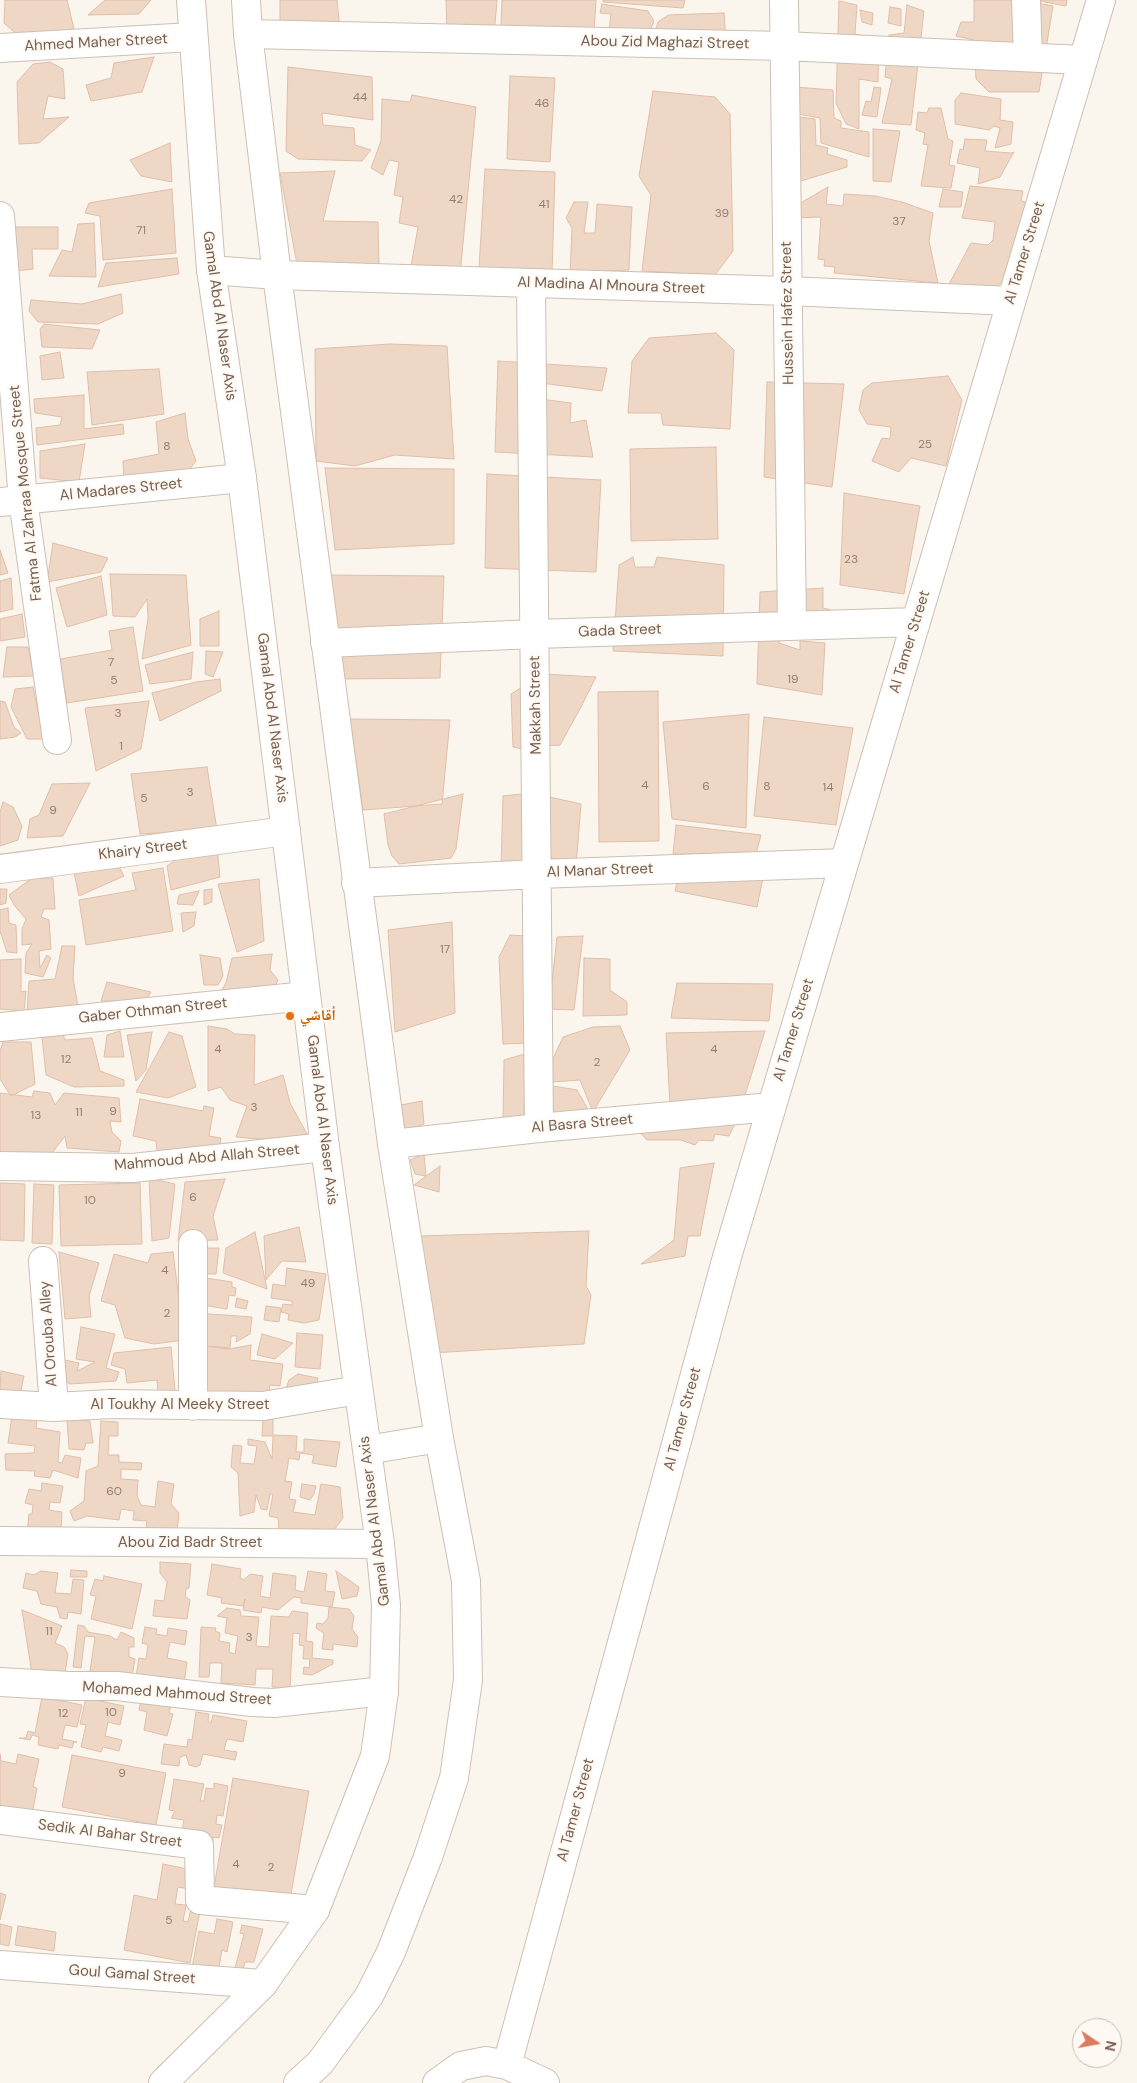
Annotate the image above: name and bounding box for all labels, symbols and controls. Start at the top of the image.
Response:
street label: Ahmed Maher Street [24,30,168,56]
street label: Abou Zid Maghazi Street [580,33,750,53]
house number: 44 [353,91,367,105]
house number: 46 [535,97,549,111]
house number: 42 [449,193,463,207]
house number: 41 [538,198,550,212]
street label: Al Tamer Street [1001,199,1049,307]
house number: 39 [715,207,729,221]
house number: 37 [892,215,906,229]
house number: 71 [136,224,146,238]
street label: Gamal Abd Al Naser Axis [198,230,240,402]
street label: Hussein Hafez Street [778,241,798,385]
street label: Al Madina Al Mnoura Street [517,274,705,298]
street label: Fatma Al Zahraa Mosque Street [6,384,46,602]
house number: 25 [918,438,932,452]
house number: 8 [163,440,171,454]
street label: Al Madares Street [59,475,183,505]
house number: 23 [844,553,858,567]
street label: Al Tamer Street [886,588,934,696]
street label: Gada Street [578,621,662,641]
street label: Gamal Abd Al Naser Axis [253,632,291,804]
street label: Makkah Street [526,655,546,755]
house number: 7 [108,656,114,670]
house number: 19 [787,673,799,687]
house number: 5 [110,674,118,688]
house number: 3 [114,707,122,721]
house number: 1 [119,740,123,754]
house number: 4 [641,779,649,793]
house number: 6 [702,780,710,794]
house number: 8 [763,780,771,794]
house number: 14 [822,781,834,795]
house number: 3 [186,786,194,800]
house number: 5 [140,792,148,806]
house number: 9 [49,804,57,818]
street label: Khairy Street [97,836,189,864]
street label: Al Manar Street [546,860,654,882]
house number: 17 [440,943,450,957]
street label: Al Tamer Street [770,976,818,1084]
street label: Gaber Othman Street [78,994,228,1028]
place label: أقاشي [300,1007,336,1025]
marker: أقاشي [284,1010,296,1022]
street label: Gamal Abd Al Naser Axis [303,1034,341,1206]
house number: 4 [214,1043,222,1057]
house number: 4 [710,1043,718,1057]
house number: 12 [61,1053,71,1067]
house number: 2 [594,1056,600,1070]
house number: 3 [250,1101,258,1115]
house number: 9 [109,1105,117,1119]
house number: 11 [75,1106,83,1120]
house number: 13 [31,1109,41,1123]
street label: Al Basra Street [530,1111,634,1137]
street label: Mahmoud Abd Allah Street [113,1141,301,1175]
house number: 6 [189,1191,197,1205]
house number: 10 [84,1194,96,1208]
house number: 4 [161,1264,169,1278]
house number: 49 [301,1277,315,1291]
street label: Al Orouba Alley [36,1280,62,1388]
house number: 2 [164,1307,170,1321]
street label: Al Tamer Street [660,1365,706,1473]
street label: Al Toukhy Al Meeky Street [90,1396,270,1414]
street label: Gamal Abd Al Naser Axis [356,1435,394,1607]
house number: 60 [106,1485,122,1499]
street label: Abou Zid Badr Street [118,1534,262,1552]
house number: 11 [45,1625,53,1639]
house number: 3 [245,1631,253,1645]
street label: Mohamed Mahmoud Street [82,1678,272,1710]
house number: 10 [105,1706,117,1720]
house number: 12 [58,1707,68,1721]
street label: Al Tamer Street [553,1756,599,1864]
house number: 9 [118,1767,126,1781]
street label: Sedik Al Bahar Street [37,1816,183,1852]
house number: 4 [232,1858,240,1872]
house number: 2 [268,1861,274,1875]
house number: 5 [165,1914,173,1928]
street label: Goul Gamal Street [68,1962,196,1988]
north arrow [1072,2018,1122,2068]
text: N [1101,2039,1121,2053]

